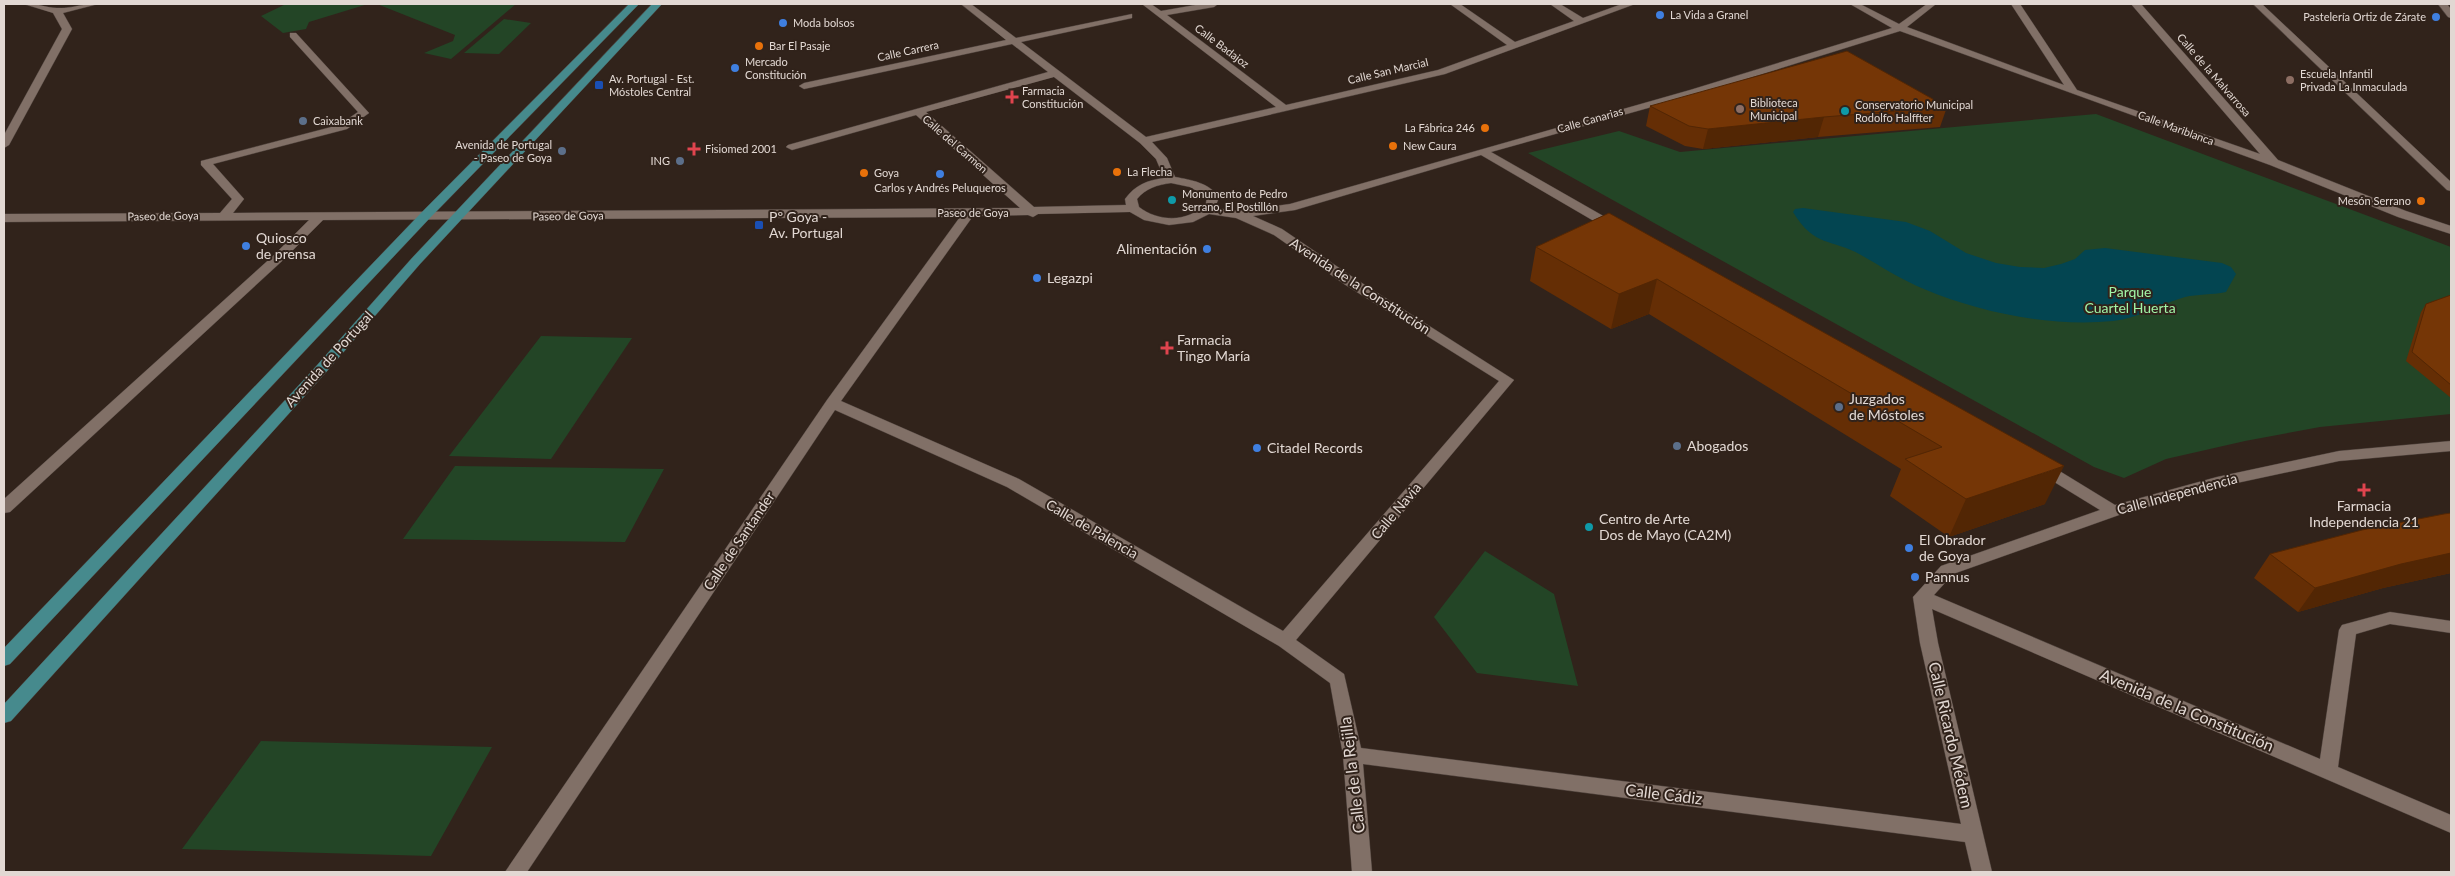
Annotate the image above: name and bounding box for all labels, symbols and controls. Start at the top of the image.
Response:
place label: La Vida a Granel [1670,8,1748,21]
marker: La Vida a Granel [1654,9,1666,21]
place label: Pastelería Ortiz de Zárate [2303,10,2426,23]
marker: Pastelería Ortiz de Zárate [2430,11,2442,23]
place label: Moda bolsos [793,16,855,29]
marker: Moda bolsos [777,17,789,29]
street label: Calle Badajoz [1193,21,1252,70]
street label: Calle de la Malvarrosa [2175,31,2254,119]
street label: Calle Carrera [876,38,940,63]
place label: Bar El Pasaje [769,39,831,52]
marker: Bar El Pasaje [753,40,765,52]
place label: Mercado Constitución [745,55,807,81]
street label: Calle San Marcial [1346,55,1429,86]
marker: Mercado Constitución [729,62,741,74]
place label: Escuela Infantil Privada La Inmaculada [2300,67,2407,93]
place label: Av. Portugal - Est. Móstoles Central [609,72,694,98]
marker: Escuela Infantil Privada La Inmaculada [2284,74,2296,86]
marker: Av. Portugal - Est. Móstoles Central [593,79,605,91]
place label: Farmacia Constitución [1022,84,1084,110]
marker: Farmacia Constitución [1006,91,1018,103]
place label: Biblioteca Municipal [1750,96,1798,122]
place label: Conservatorio Municipal Rodolfo Halffter [1855,98,1973,124]
marker: Biblioteca Municipal [1734,103,1746,115]
street label: Calle Canarias [1555,104,1625,135]
marker: Conservatorio Municipal Rodolfo Halffter [1839,105,1851,117]
street label: Calle Mariblanca [2136,108,2216,147]
street label: Calle del Carmen [920,112,990,175]
place label: Caixabank [313,114,363,127]
marker: Caixabank [297,115,309,127]
place label: La Fábrica 246 [1405,121,1475,134]
marker: La Fábrica 246 [1479,122,1491,134]
place label: Avenida de Portugal - Paseo de Goya [455,138,552,164]
place label: New Caura [1403,139,1457,152]
marker: New Caura [1387,140,1399,152]
marker: Fisiomed 2001 [687,142,701,156]
place label: Fisiomed 2001 [705,142,777,155]
marker: Avenida de Portugal - Paseo de Goya [556,145,568,157]
place label: ING [650,154,670,167]
marker: ING [674,155,686,167]
place label: La Flecha [1127,165,1172,178]
place label: Goya [874,166,899,179]
marker: La Flecha [1111,166,1123,178]
marker: Goya [858,167,870,179]
marker: Carlos y Andrés Peluqueros [934,168,946,180]
place label: Carlos y Andrés Peluqueros [874,181,1006,194]
place label: Monumento de Pedro Serrano, El Postillón [1182,187,1288,213]
marker: Monumento de Pedro Serrano, El Postillón [1166,194,1178,206]
place label: Mesón Serrano [2338,194,2411,207]
marker: Mesón Serrano [2415,195,2427,207]
street label: Paseo de Goya [937,206,1009,219]
street label: Paseo de Goya [127,208,199,223]
street label: Paseo de Goya [532,208,604,223]
place label: Pº Goya - Av. Portugal [769,208,843,241]
marker: Pº Goya - Av. Portugal [753,219,765,231]
place label: Quiosco de prensa [256,229,316,262]
street label: Avenida de la Constitución [1287,234,1434,337]
marker: Quiosco de prensa [240,240,252,252]
place label: Alimentación [1116,240,1197,257]
marker: Alimentación [1201,243,1213,255]
place label: Legazpi [1047,269,1093,286]
marker: Legazpi [1031,272,1043,284]
park label: Parque Cuartel Huerta [2084,283,2176,316]
street label: Avenida de Portugal [281,307,376,410]
place label: Farmacia Tingo María [1177,331,1250,364]
marker: Farmacia Tingo María [1161,342,1173,354]
place label: Juzgados de Móstoles [1849,390,1924,423]
marker: Juzgados de Móstoles [1833,401,1845,413]
place label: Abogados [1687,437,1748,454]
place label: Citadel Records [1267,439,1363,456]
marker: Abogados [1671,440,1683,452]
marker: Citadel Records [1251,442,1263,454]
street label: Calle Independencia [2115,469,2239,518]
street label: Calle Navia [1367,479,1424,542]
marker: Farmacia Independencia 21 [2358,484,2370,496]
street label: Calle de Santander [699,488,778,593]
street label: Calle de Palencia [1043,495,1141,562]
place label: Farmacia Independencia 21 [2309,497,2419,530]
place label: Centro de Arte Dos de Mayo (CA2M) [1599,510,1731,543]
marker: Centro de Arte Dos de Mayo (CA2M) [1583,521,1595,533]
place label: El Obrador de Goya [1919,531,1986,564]
marker: El Obrador de Goya [1903,542,1915,554]
place label: Pannus [1925,568,1970,585]
marker: Pannus [1909,571,1921,583]
street label: Calle Ricardo Médem [1925,660,1978,810]
street label: Avenida de la Constitución [2097,664,2277,755]
street label: Calle de la Rejilla [1335,716,1368,834]
street label: Calle Cádiz [1624,779,1704,808]

